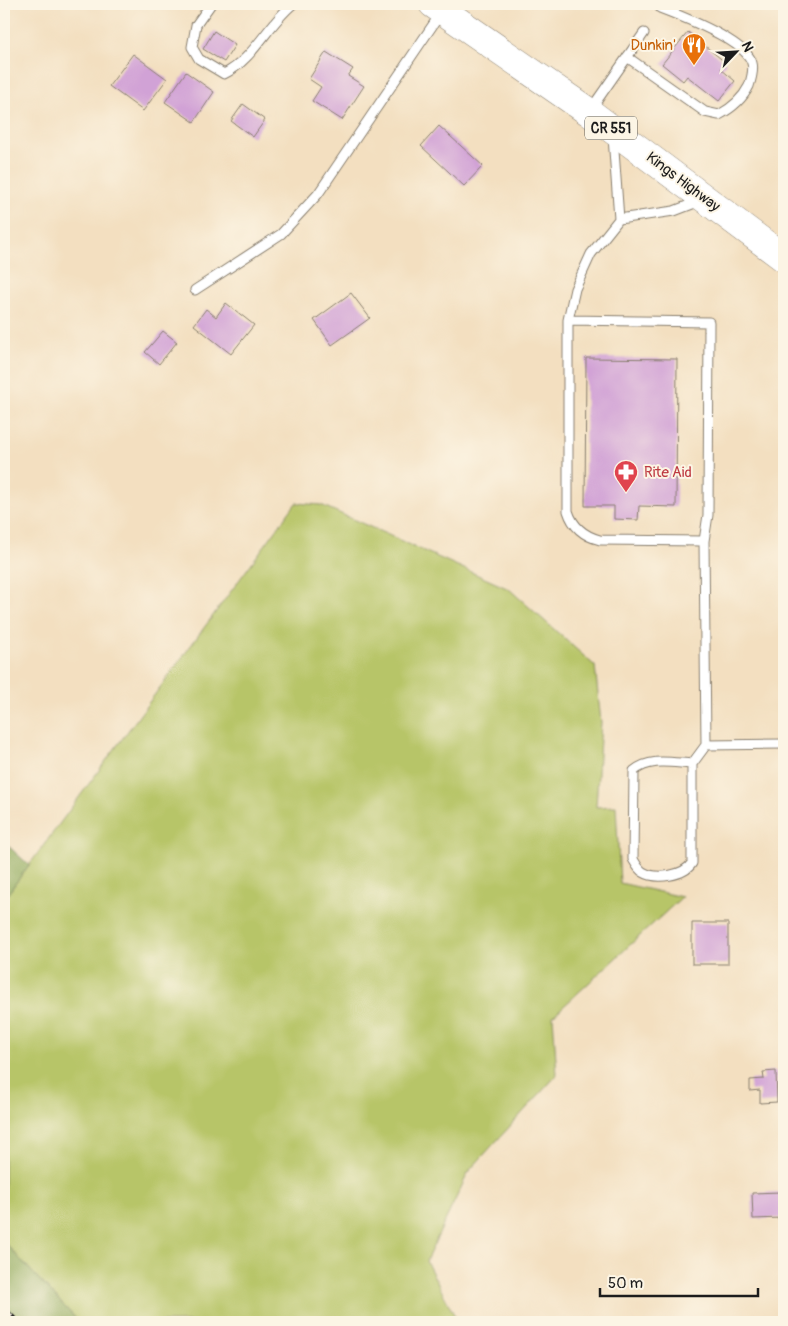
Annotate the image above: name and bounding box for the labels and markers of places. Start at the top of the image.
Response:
restaurant icon: Dunkin' [681,32,707,66]
place label: Dunkin' [631,36,676,55]
pharmacy icon: Rite Aid [613,459,639,493]
place label: Rite Aid [644,463,692,482]

